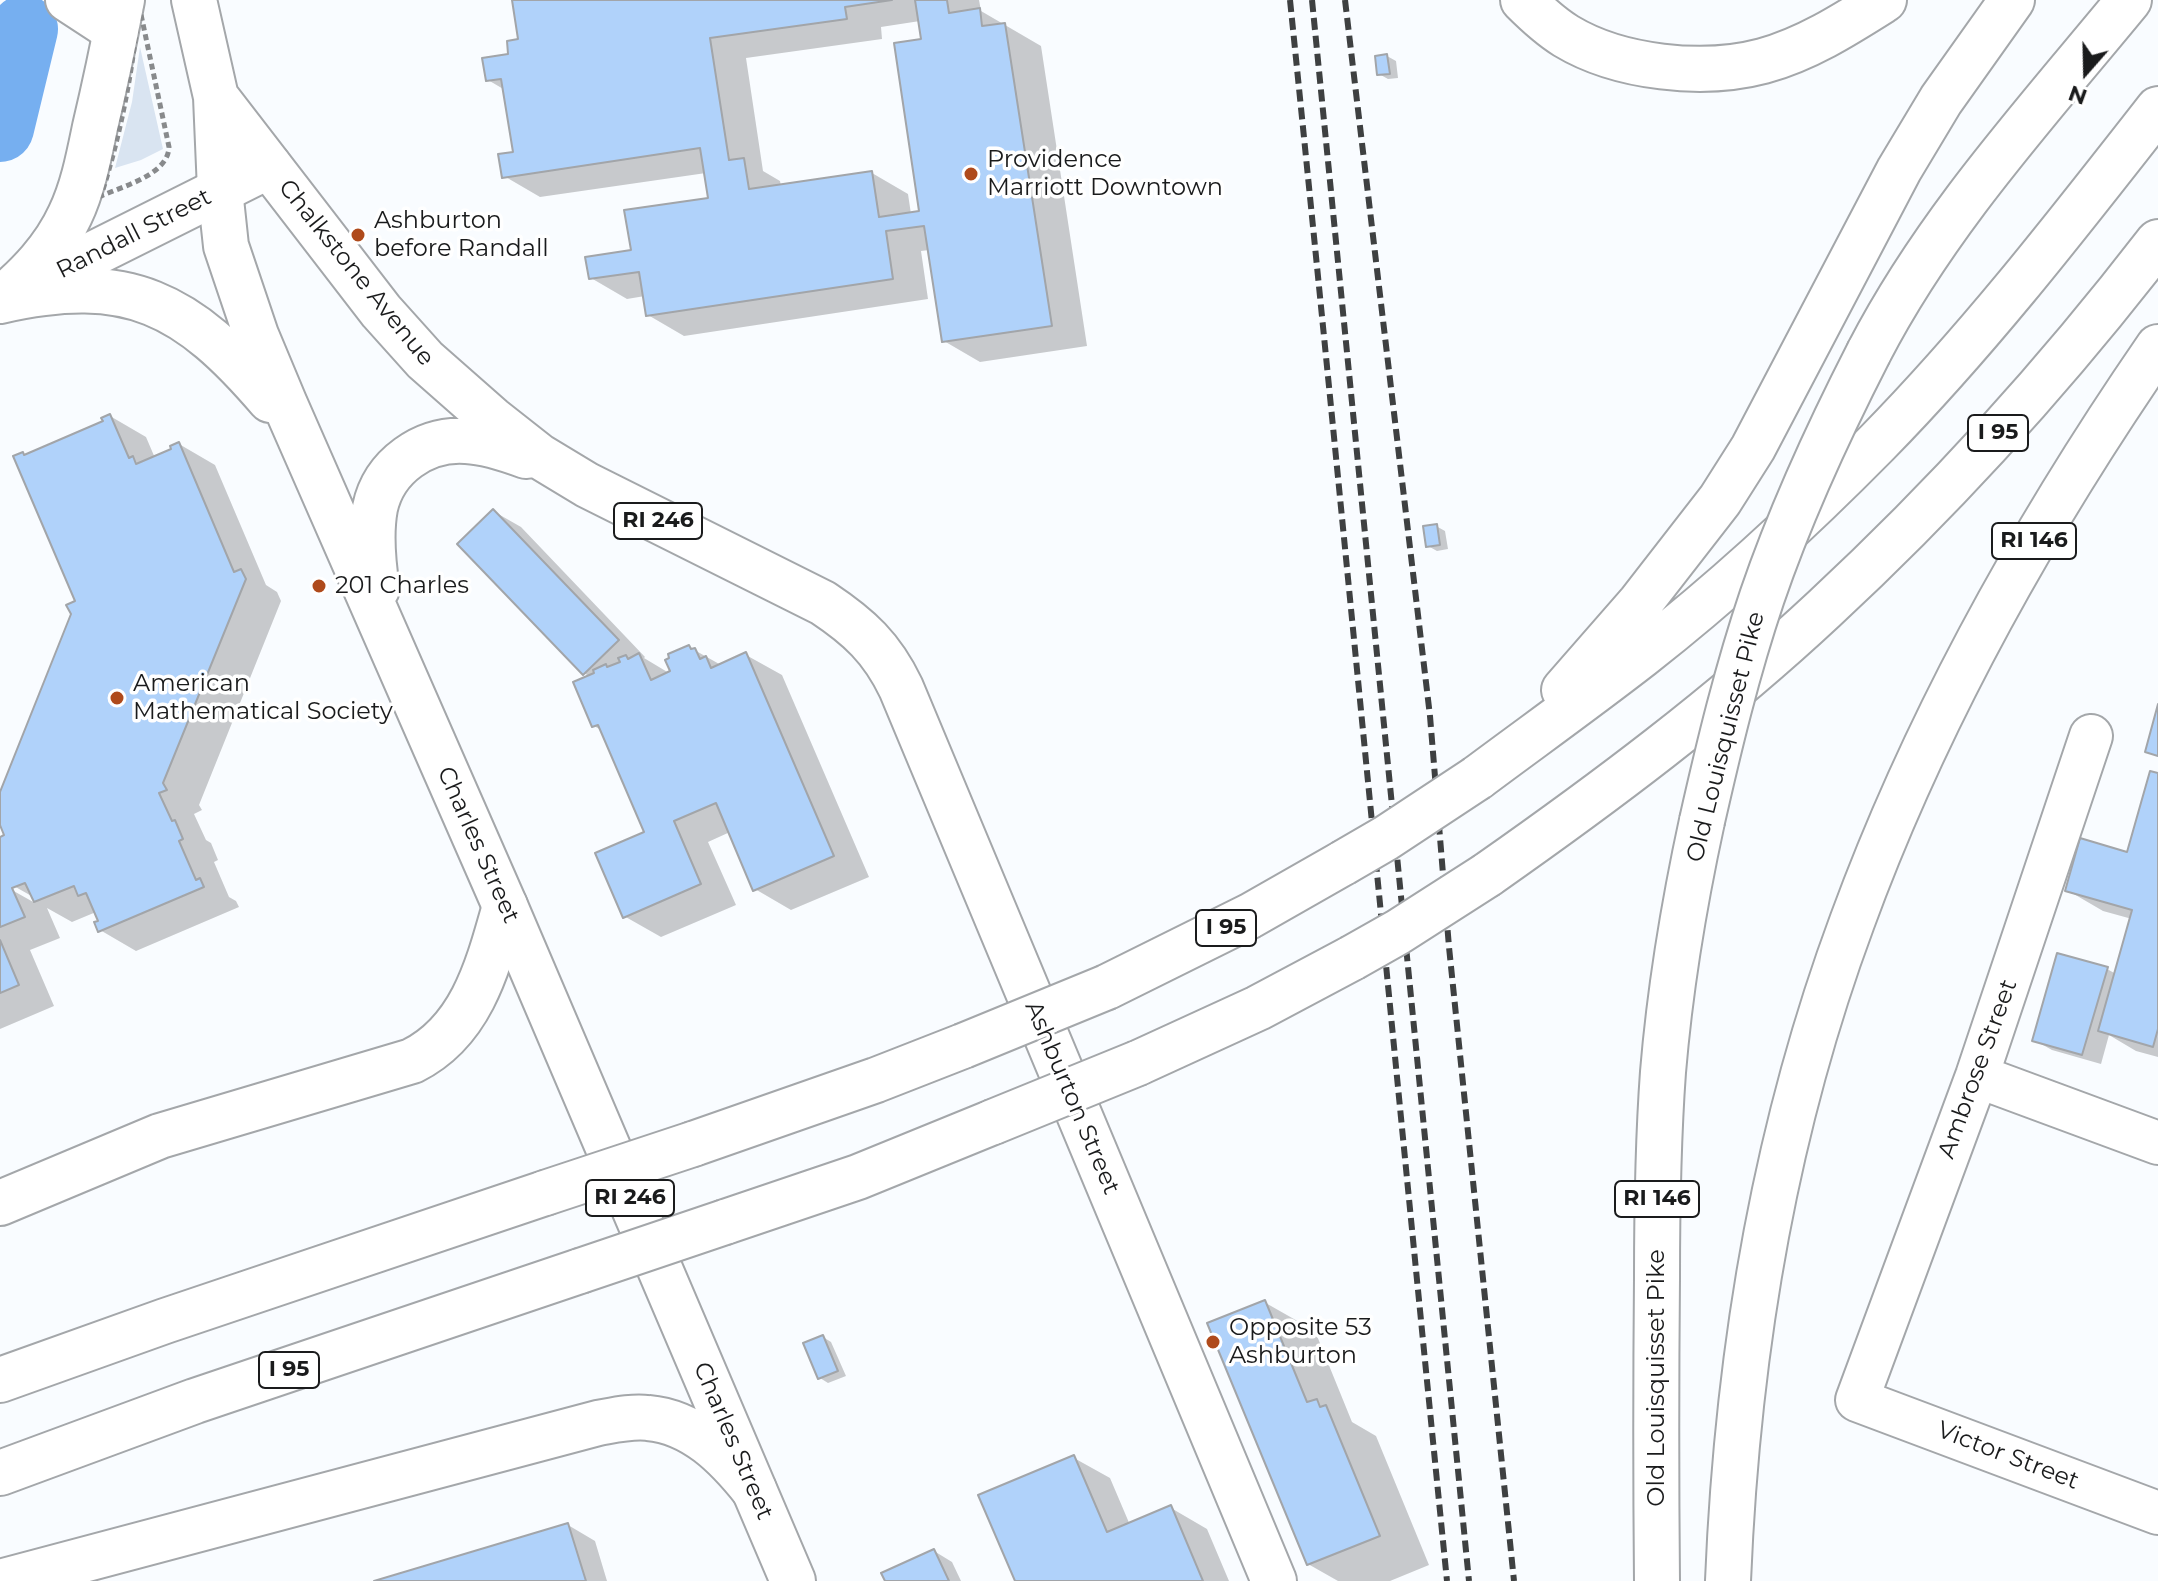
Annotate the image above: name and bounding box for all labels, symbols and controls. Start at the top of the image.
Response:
north arrow [2046,32,2126,112]
text: N [2065,79,2091,111]
place label: Providence Marriott Downtown [987,146,1223,202]
marker: Providence Marriott Downtown [962,165,980,183]
street label: Chalkstone Avenue [272,174,440,372]
street label: Randall Street [52,183,216,285]
place label: Ashburton before Randall [374,207,549,263]
marker: Ashburton before Randall [349,226,367,244]
road number: I 95 [1968,415,2028,451]
road number: RI 246 [614,503,702,539]
road number: RI 146 [1992,523,2076,559]
place label: 201 Charles [335,572,469,600]
marker: 201 Charles [310,577,328,595]
street label: Old Louisquisset Pike [1681,609,1771,865]
place label: American Mathematical Society [133,670,393,726]
marker: American Mathematical Society [108,689,126,707]
street label: Charles Street [431,762,525,928]
road number: I 95 [1196,910,1256,946]
street label: Ambrose Street [1932,976,2024,1162]
street label: Ashburton Street [1018,997,1126,1199]
road number: RI 246 [586,1180,674,1216]
road number: RI 146 [1615,1181,1699,1217]
street label: Old Louisquisset Pike [1643,1249,1671,1507]
place label: Opposite 53 Ashburton [1229,1314,1372,1370]
marker: Opposite 53 Ashburton [1204,1333,1222,1351]
road number: I 95 [259,1352,319,1388]
street label: Charles Street [687,1358,779,1524]
street label: Victor Street [1933,1416,2083,1496]

